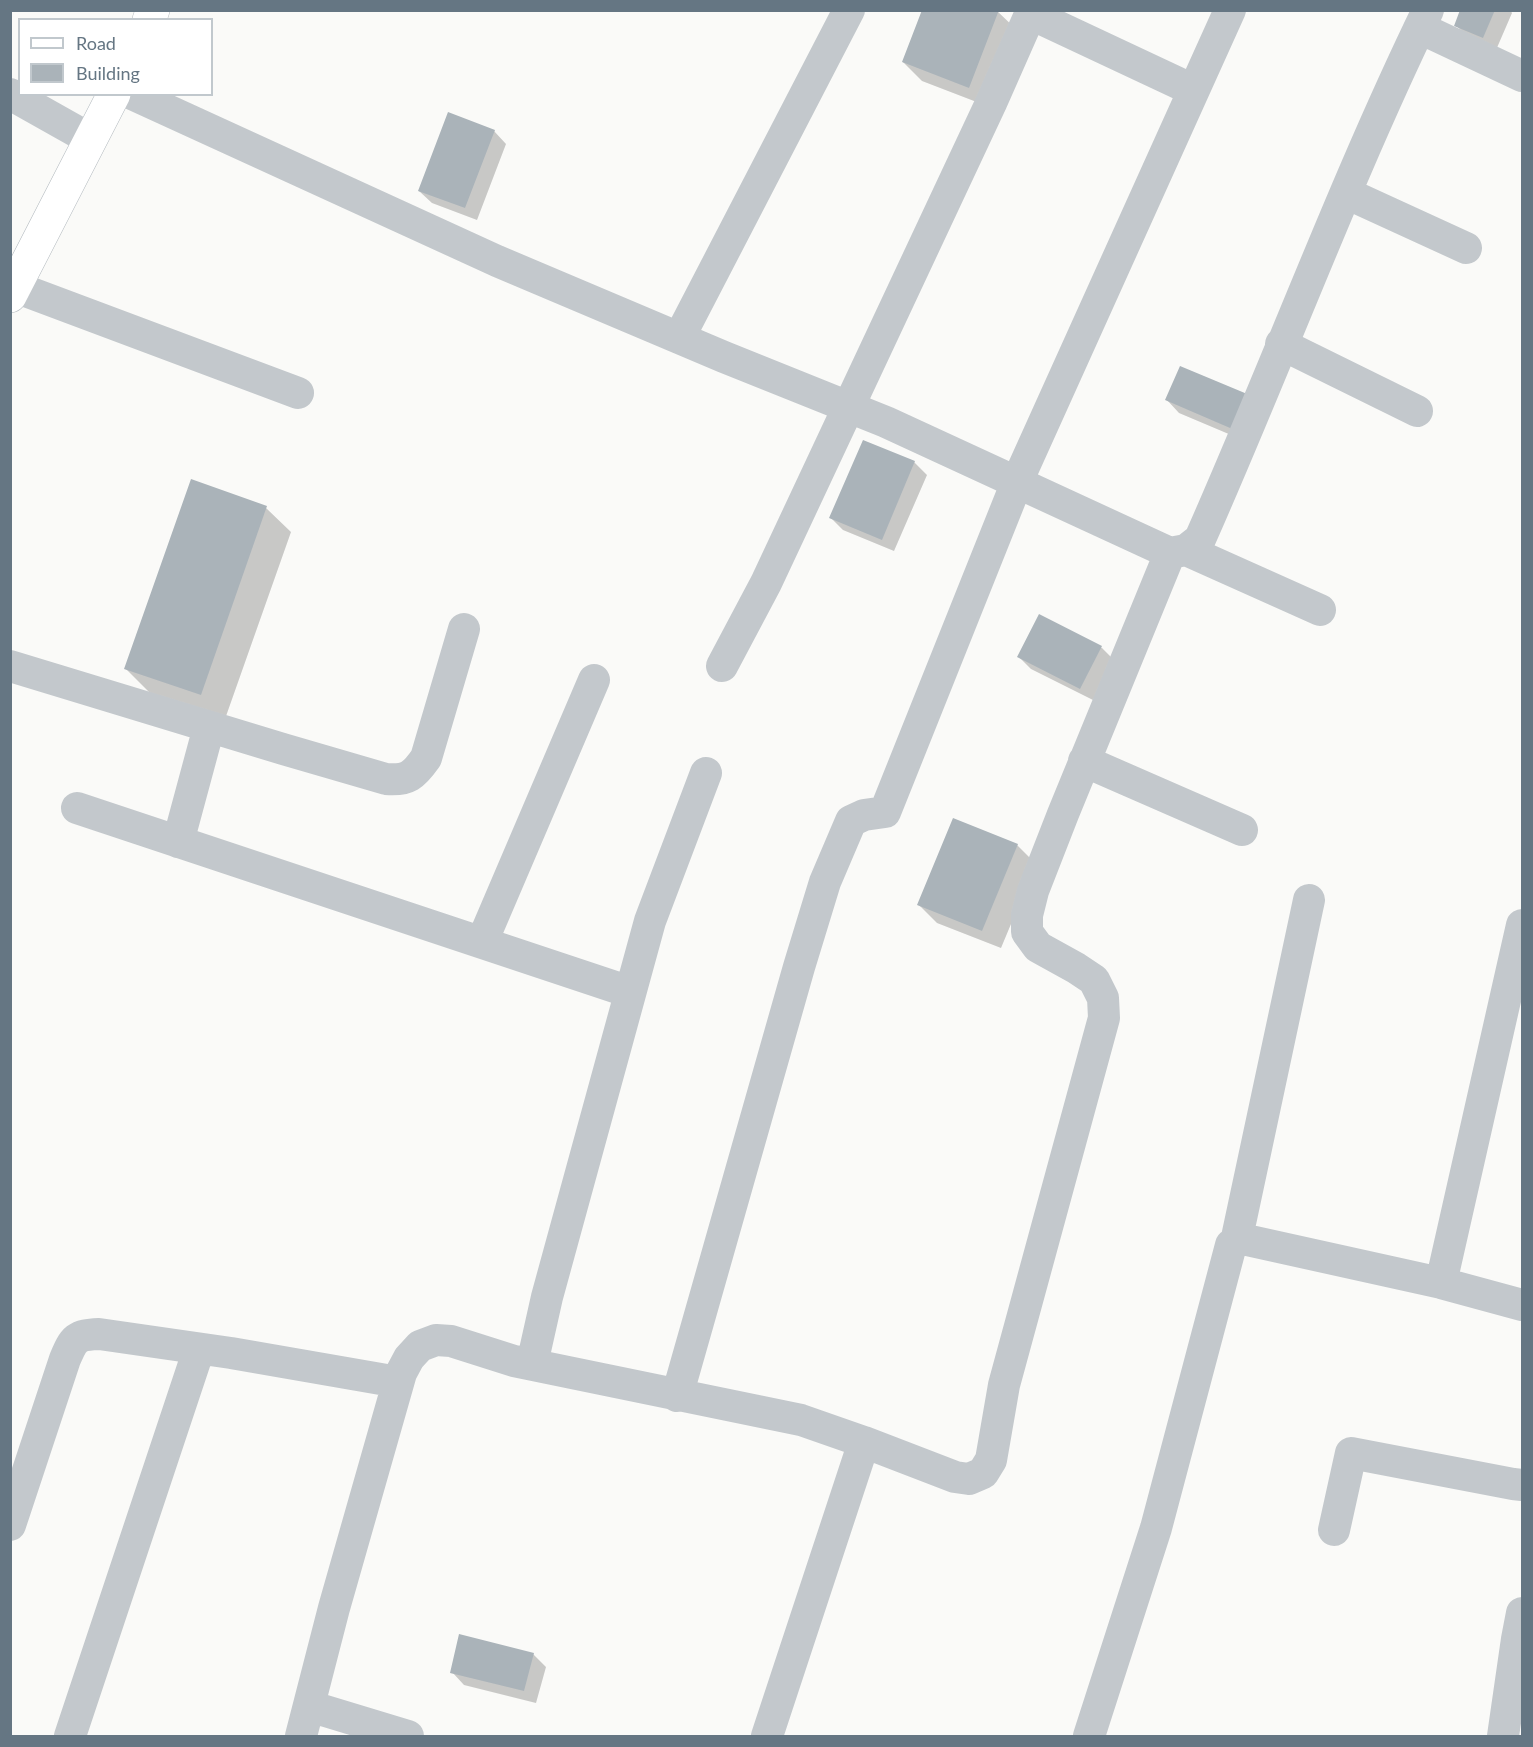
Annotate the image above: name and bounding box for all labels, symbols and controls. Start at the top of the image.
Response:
legend [18,18,213,96]
text: Road [76,32,116,54]
text: Building [76,62,140,84]

